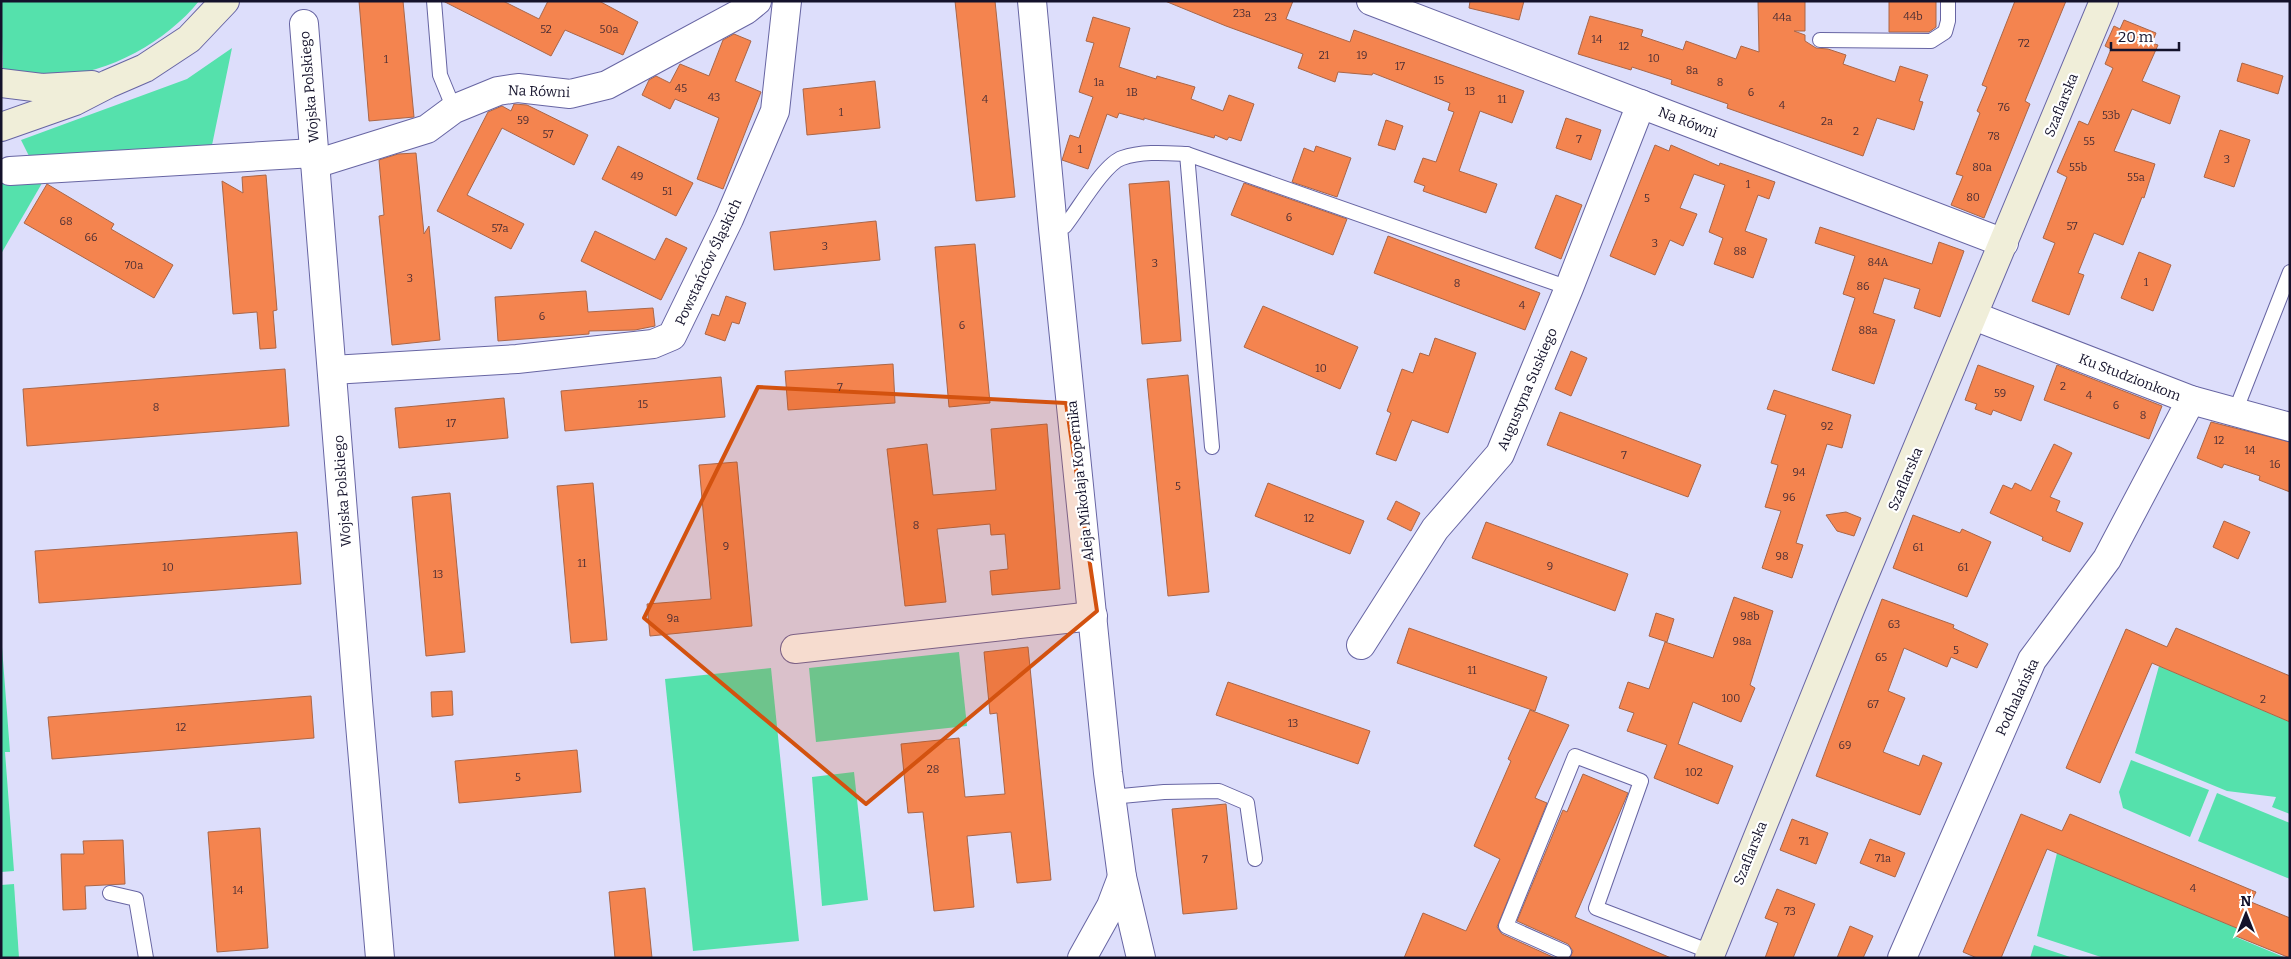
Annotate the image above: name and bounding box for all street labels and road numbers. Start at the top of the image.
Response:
street label: Wojska Polskiego [296,30,323,143]
street label: Szaflarska [2041,71,2082,140]
street label: Na Równi [508,82,570,101]
street label: Na Równi [1656,103,1720,142]
street label: Powstańców Śląskich [671,196,745,328]
street label: Augustyna Suskiego [1494,325,1561,453]
street label: Ku Studzionkom [2076,350,2184,405]
street label: Aleja Mikołaja Kopernika [1064,399,1097,562]
street label: Wojska Polskiego [330,435,355,547]
street label: Szaflarska [1885,445,1927,513]
street label: Podhalańska [1992,656,2043,738]
street label: Szaflarska [1730,819,1771,888]

